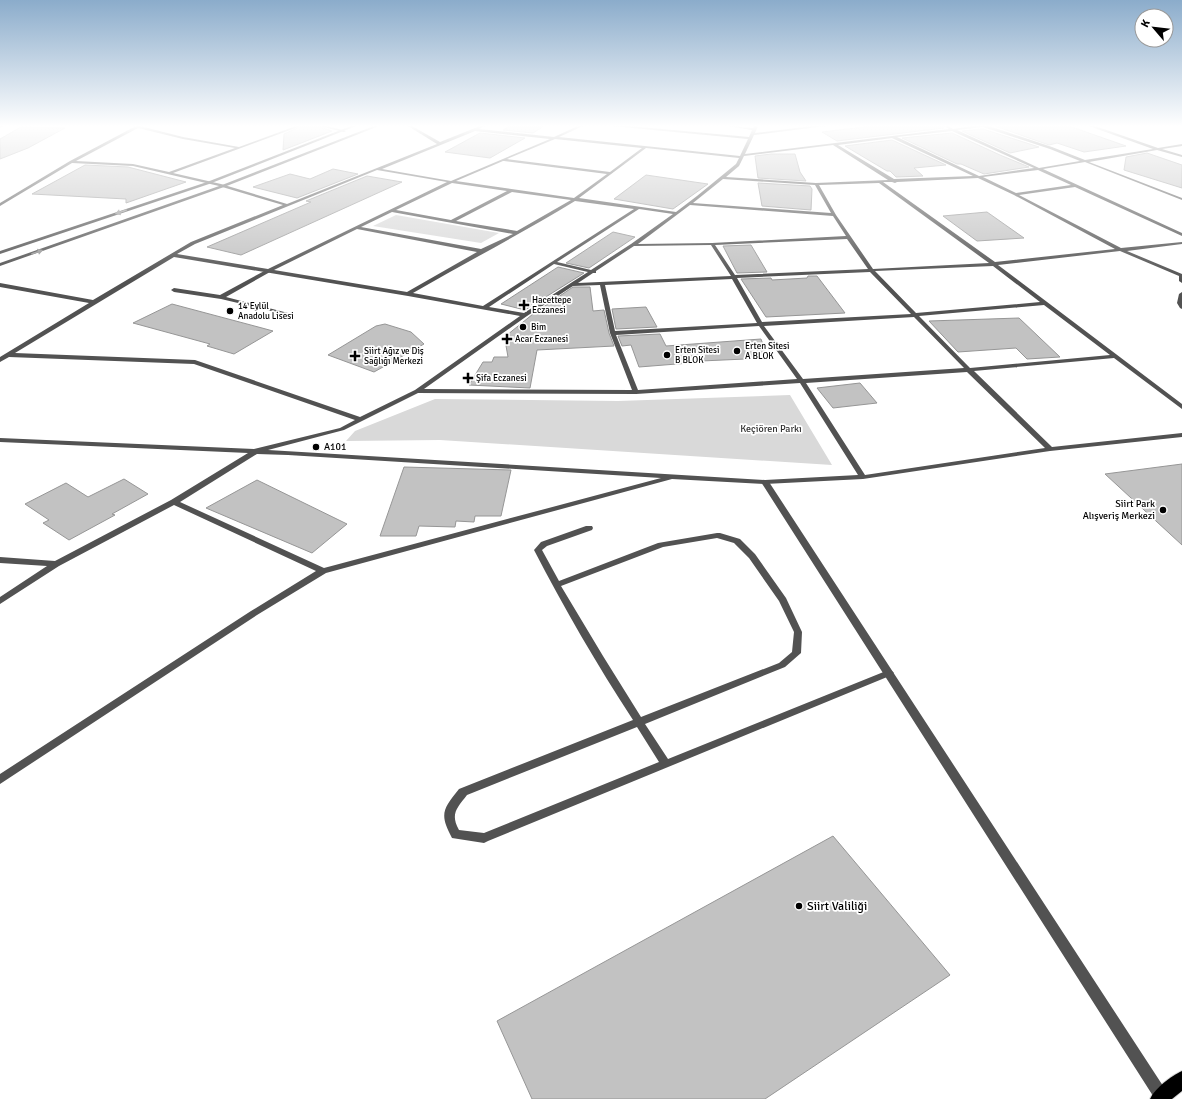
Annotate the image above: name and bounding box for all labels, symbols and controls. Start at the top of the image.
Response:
north arrow [1134,8,1174,48]
text: K [1138,17,1153,30]
one-way arrow [115,209,127,215]
one-way arrow [31,249,43,255]
place label: Hacettepe Eczanesi [532,295,572,316]
marker: Hacettepe Eczanesi [519,300,529,310]
place label: 14 Eylül Anadolu Lisesi [238,301,294,322]
marker: 14 Eylül Anadolu Lisesi [225,306,235,316]
marker: Bim [518,322,528,332]
place label: Bim [531,322,546,333]
marker: Acar Eczanesi [502,334,512,344]
place label: Acar Eczanesi [515,334,568,345]
place label: Erten Sitesi A BLOK [745,341,789,362]
place label: Erten Sitesi B BLOK [675,345,719,366]
place label: Siirt Ağız ve Diş Sağlığı Merkezi [364,346,424,367]
marker: Erten Sitesi A BLOK [732,346,742,356]
marker: Siirt Ağız ve Diş Sağlığı Merkezi [349,350,361,362]
marker: Erten Sitesi B BLOK [662,350,672,360]
marker: Şifa Eczanesi [463,373,473,383]
place label: Şifa Eczanesi [476,373,527,384]
park label: Keçiören Parkı [740,423,802,435]
place label: A101 [324,441,346,453]
marker: A101 [311,442,321,452]
place label: Siirt Park Alışveriş Merkezi [1083,498,1155,522]
marker: Siirt Park Alışveriş Merkezi [1158,505,1168,515]
place label: Siirt Valiliği [807,899,867,914]
marker: Siirt Valiliği [794,901,804,911]

